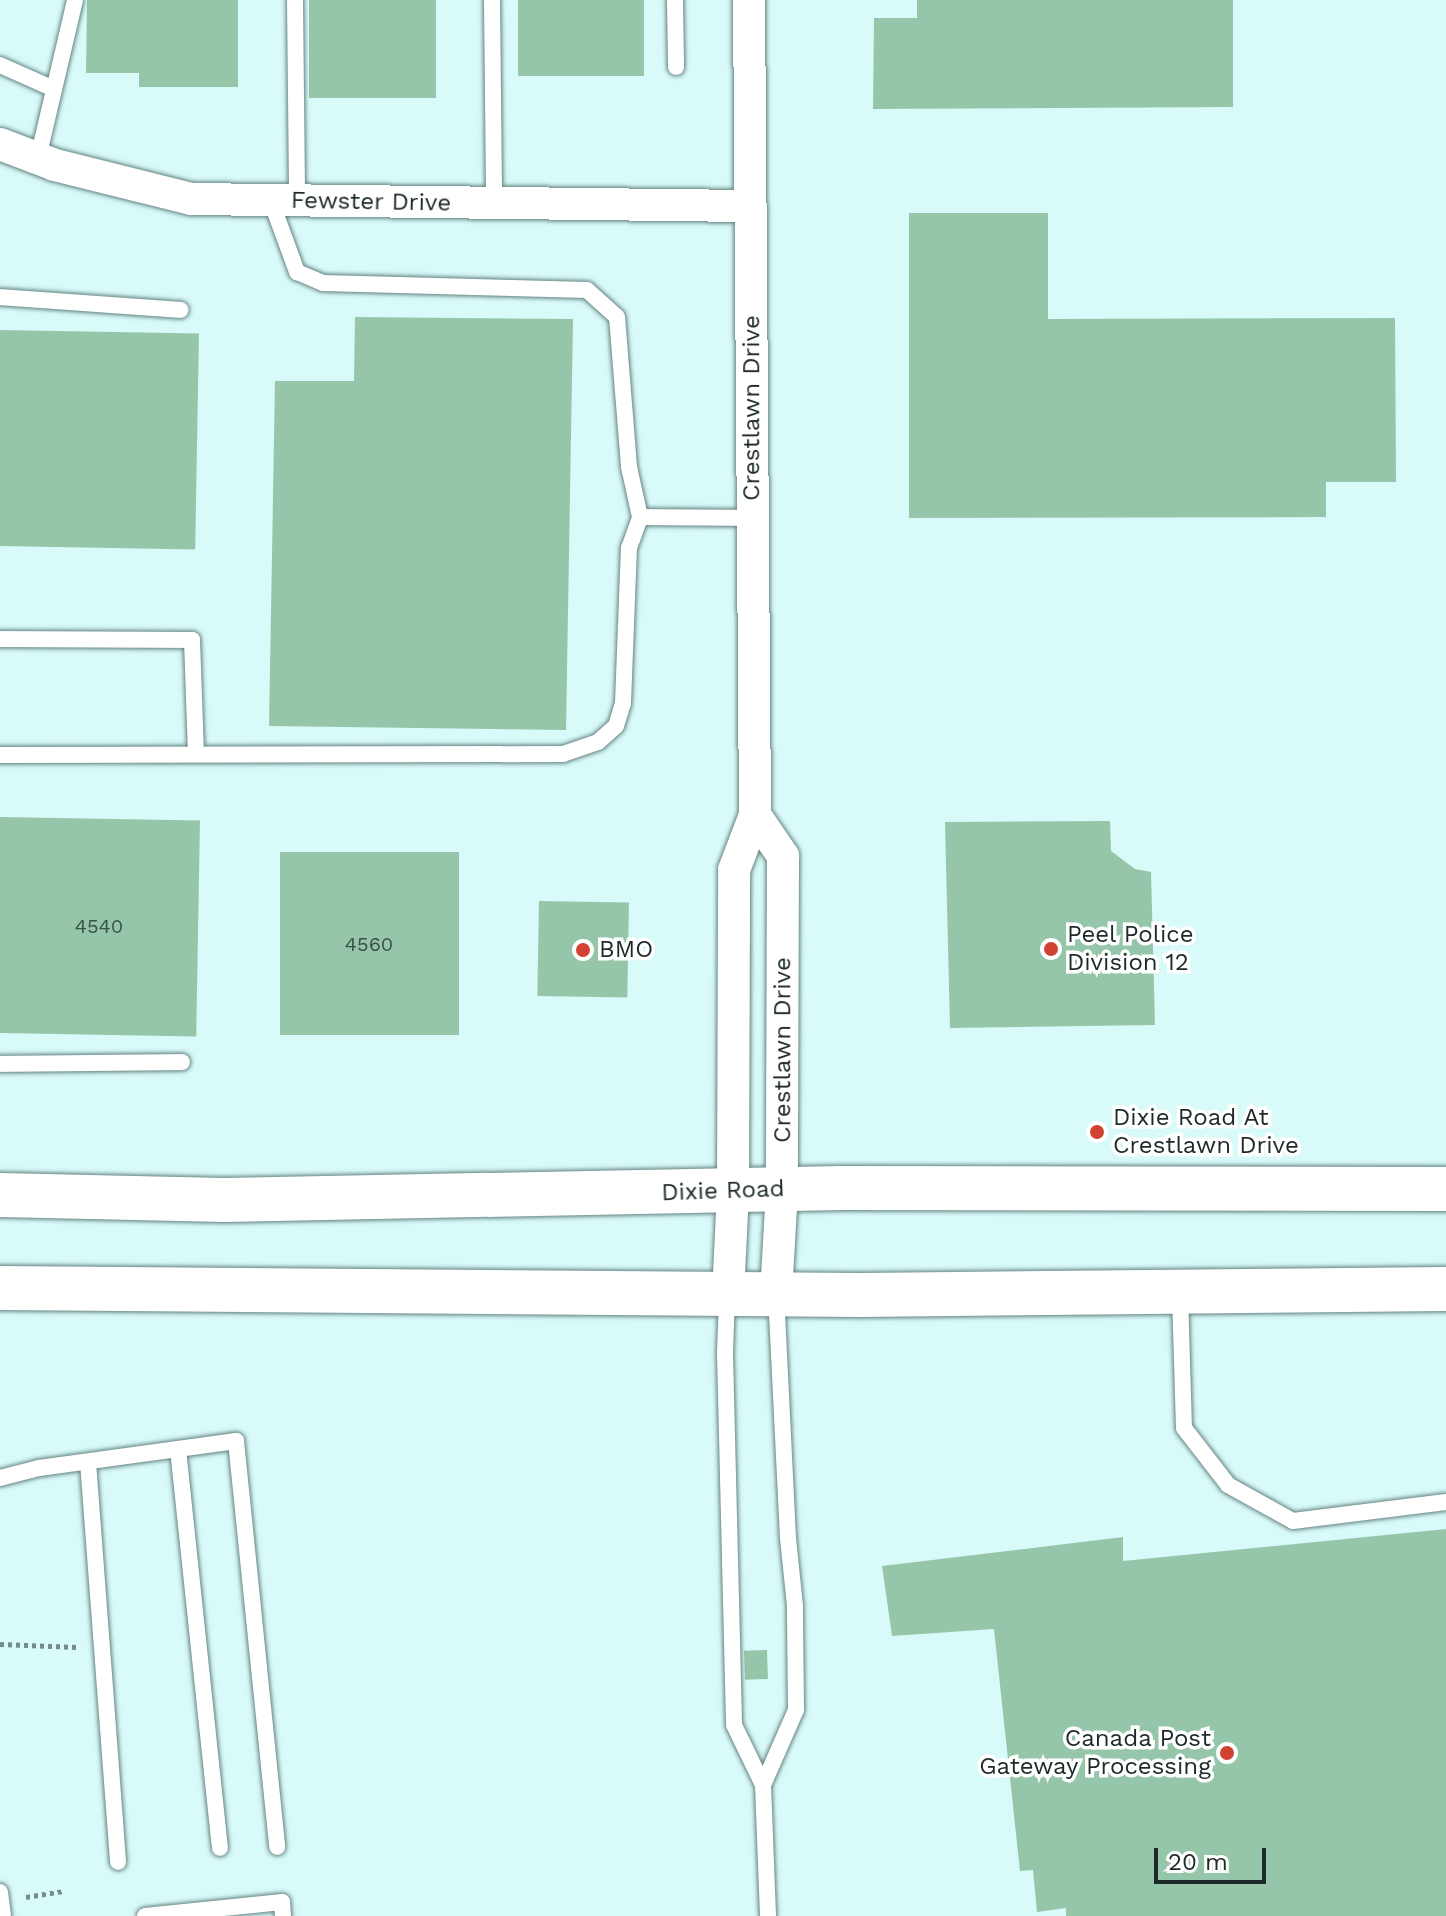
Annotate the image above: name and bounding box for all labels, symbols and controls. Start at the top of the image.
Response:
street label: Fewster Drive [290,186,452,218]
street label: Crestlawn Drive [738,315,766,501]
house number: 4540 [75,914,123,938]
place label: Peel Police Division 12 [1067,921,1194,977]
house number: 4560 [345,932,393,956]
place label: BMO [599,936,653,964]
marker: Peel Police Division 12 [1042,940,1060,958]
marker: BMO [574,941,592,959]
street label: Crestlawn Drive [769,957,797,1143]
place label: Dixie Road At Crestlawn Drive [1113,1104,1299,1160]
marker: Dixie Road At Crestlawn Drive [1088,1123,1106,1141]
street label: Dixie Road [661,1174,785,1208]
place label: Canada Post Gateway Processing [979,1725,1211,1781]
marker: Canada Post Gateway Processing [1218,1744,1236,1762]
scale bar [1158,1832,1270,1882]
text: 20 m [1168,1848,1228,1876]

